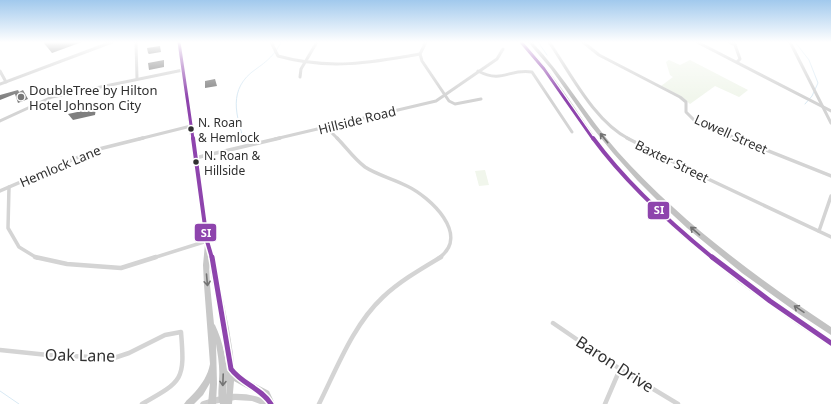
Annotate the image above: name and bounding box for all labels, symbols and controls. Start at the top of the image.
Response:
place label: DoubleTree by Hilton Hotel Johnson City [29,81,157,114]
marker: DoubleTree by Hilton Hotel Johnson City [16,92,26,102]
street label: Hillside Road [316,102,398,138]
street label: Lowell Street [692,110,771,158]
place label: N. Roan & Hemlock [198,114,260,146]
marker: N. Roan & Hemlock [186,124,196,134]
one-way arrow [599,133,608,144]
street label: Baxter Street [632,135,712,187]
street label: Hemlock Lane [17,141,103,191]
place label: N. Roan & Hillside [204,147,260,179]
marker: N. Roan & Hillside [191,157,201,167]
line badge: SI [647,201,670,220]
text: SI [654,202,664,217]
line badge: SI [194,223,217,242]
text: SI [201,225,211,240]
one-way arrow [690,226,700,235]
one-way arrow [203,273,211,286]
one-way arrow [793,305,804,313]
street label: Baron Drive [572,331,658,397]
street label: Oak Lane [45,343,115,367]
one-way arrow [219,373,226,386]

